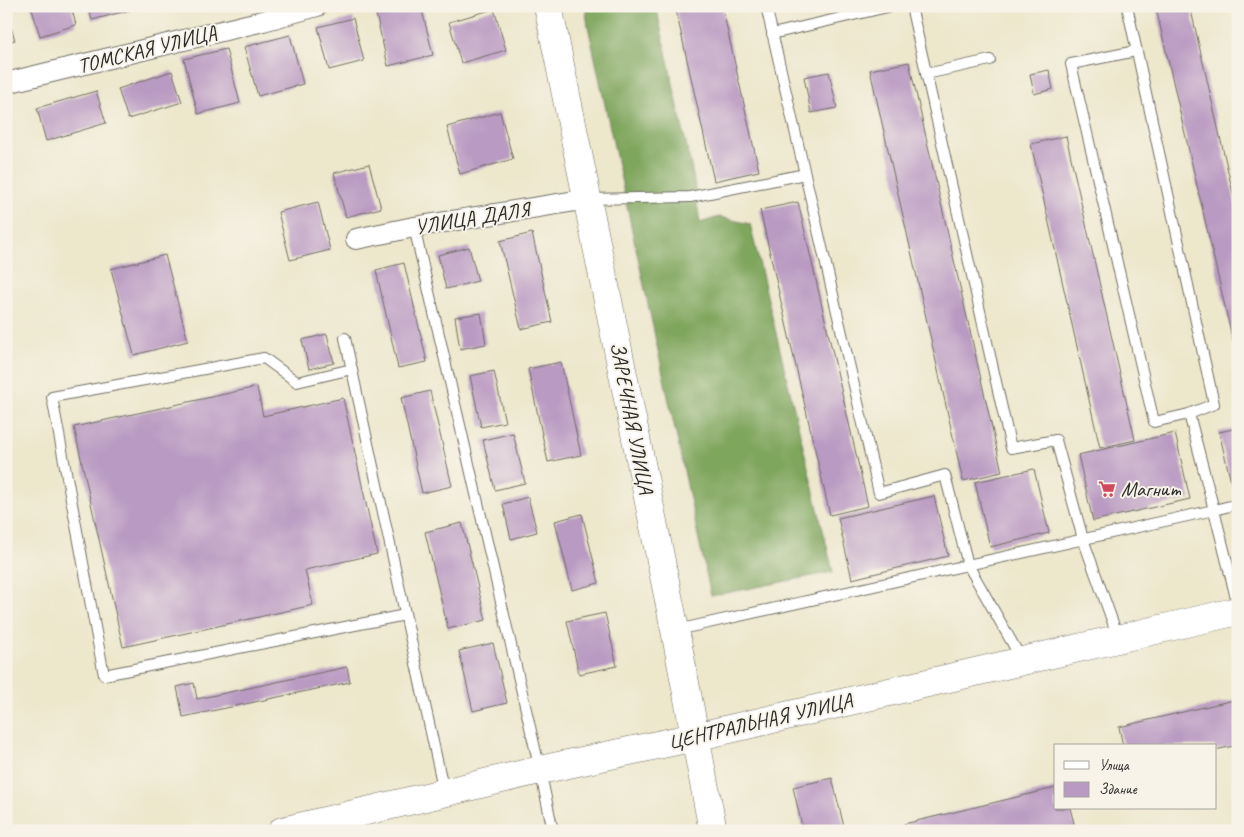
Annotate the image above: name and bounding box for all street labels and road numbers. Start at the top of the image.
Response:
street label: ТОМСКАЯ УЛИЦА [75,19,220,79]
street label: УЛИЦА ДАЛЯ [413,196,534,240]
street label: ЗАРЕЧНАЯ УЛИЦА [605,340,660,497]
street label: ЦЕНТРАЛЬНАЯ УЛИЦА [665,687,856,755]

